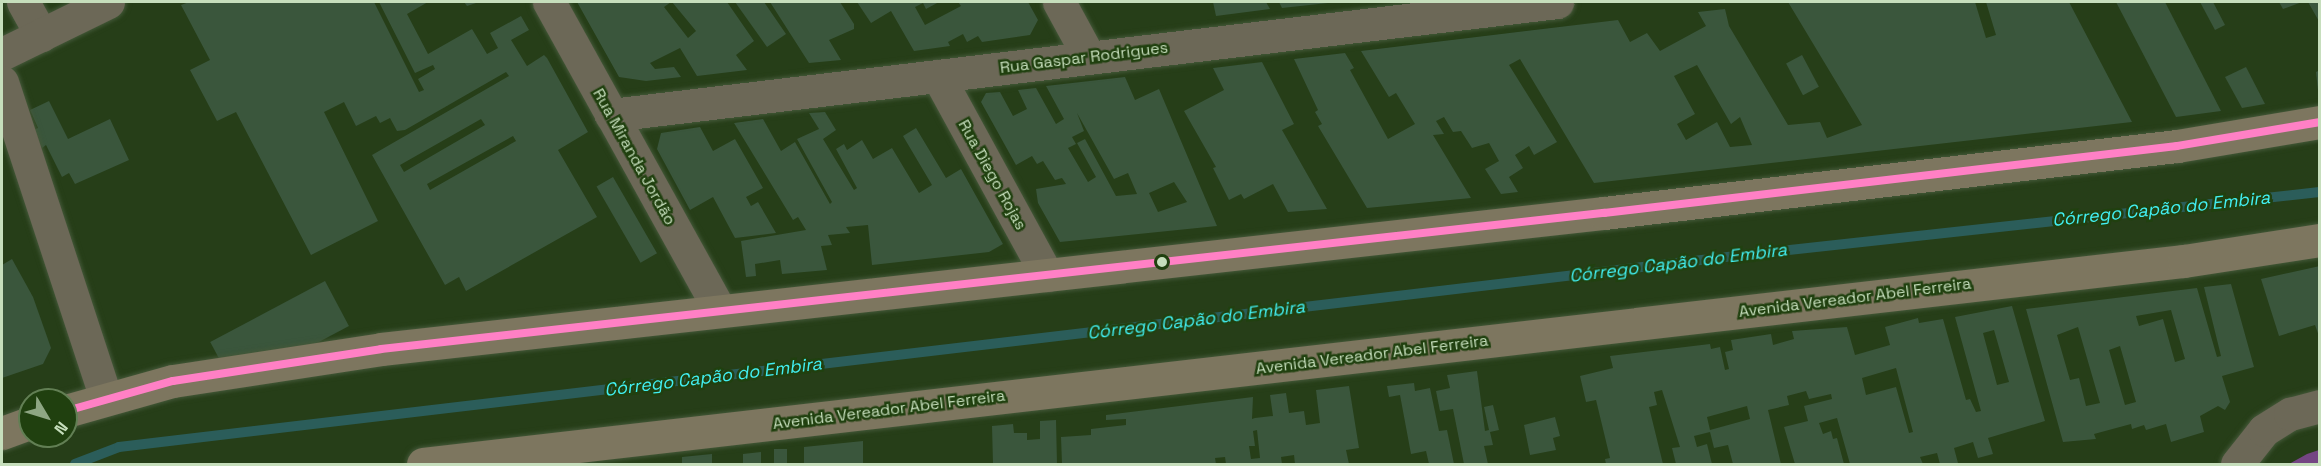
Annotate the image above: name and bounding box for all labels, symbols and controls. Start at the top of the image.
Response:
street label: Rua Gaspar Rodrigues [999,38,1169,78]
street label: Rua Miranda Jordão [588,85,680,229]
street label: Rua Diego Rojas [954,117,1030,233]
water label: Córrego Capão do Embira [2051,187,2271,231]
water label: Córrego Capão do Embira [1568,239,1788,287]
unlabelled marker [1156,256,1168,268]
street label: Avenida Vereador Abel Ferreira [1738,274,1972,322]
water label: Córrego Capão do Embira [1086,296,1306,344]
street label: Avenida Vereador Abel Ferreira [1255,331,1489,379]
water label: Córrego Capão do Embira [603,353,823,401]
street label: Avenida Vereador Abel Ferreira [772,386,1006,434]
north arrow [18,388,78,448]
text: N [49,417,73,439]

